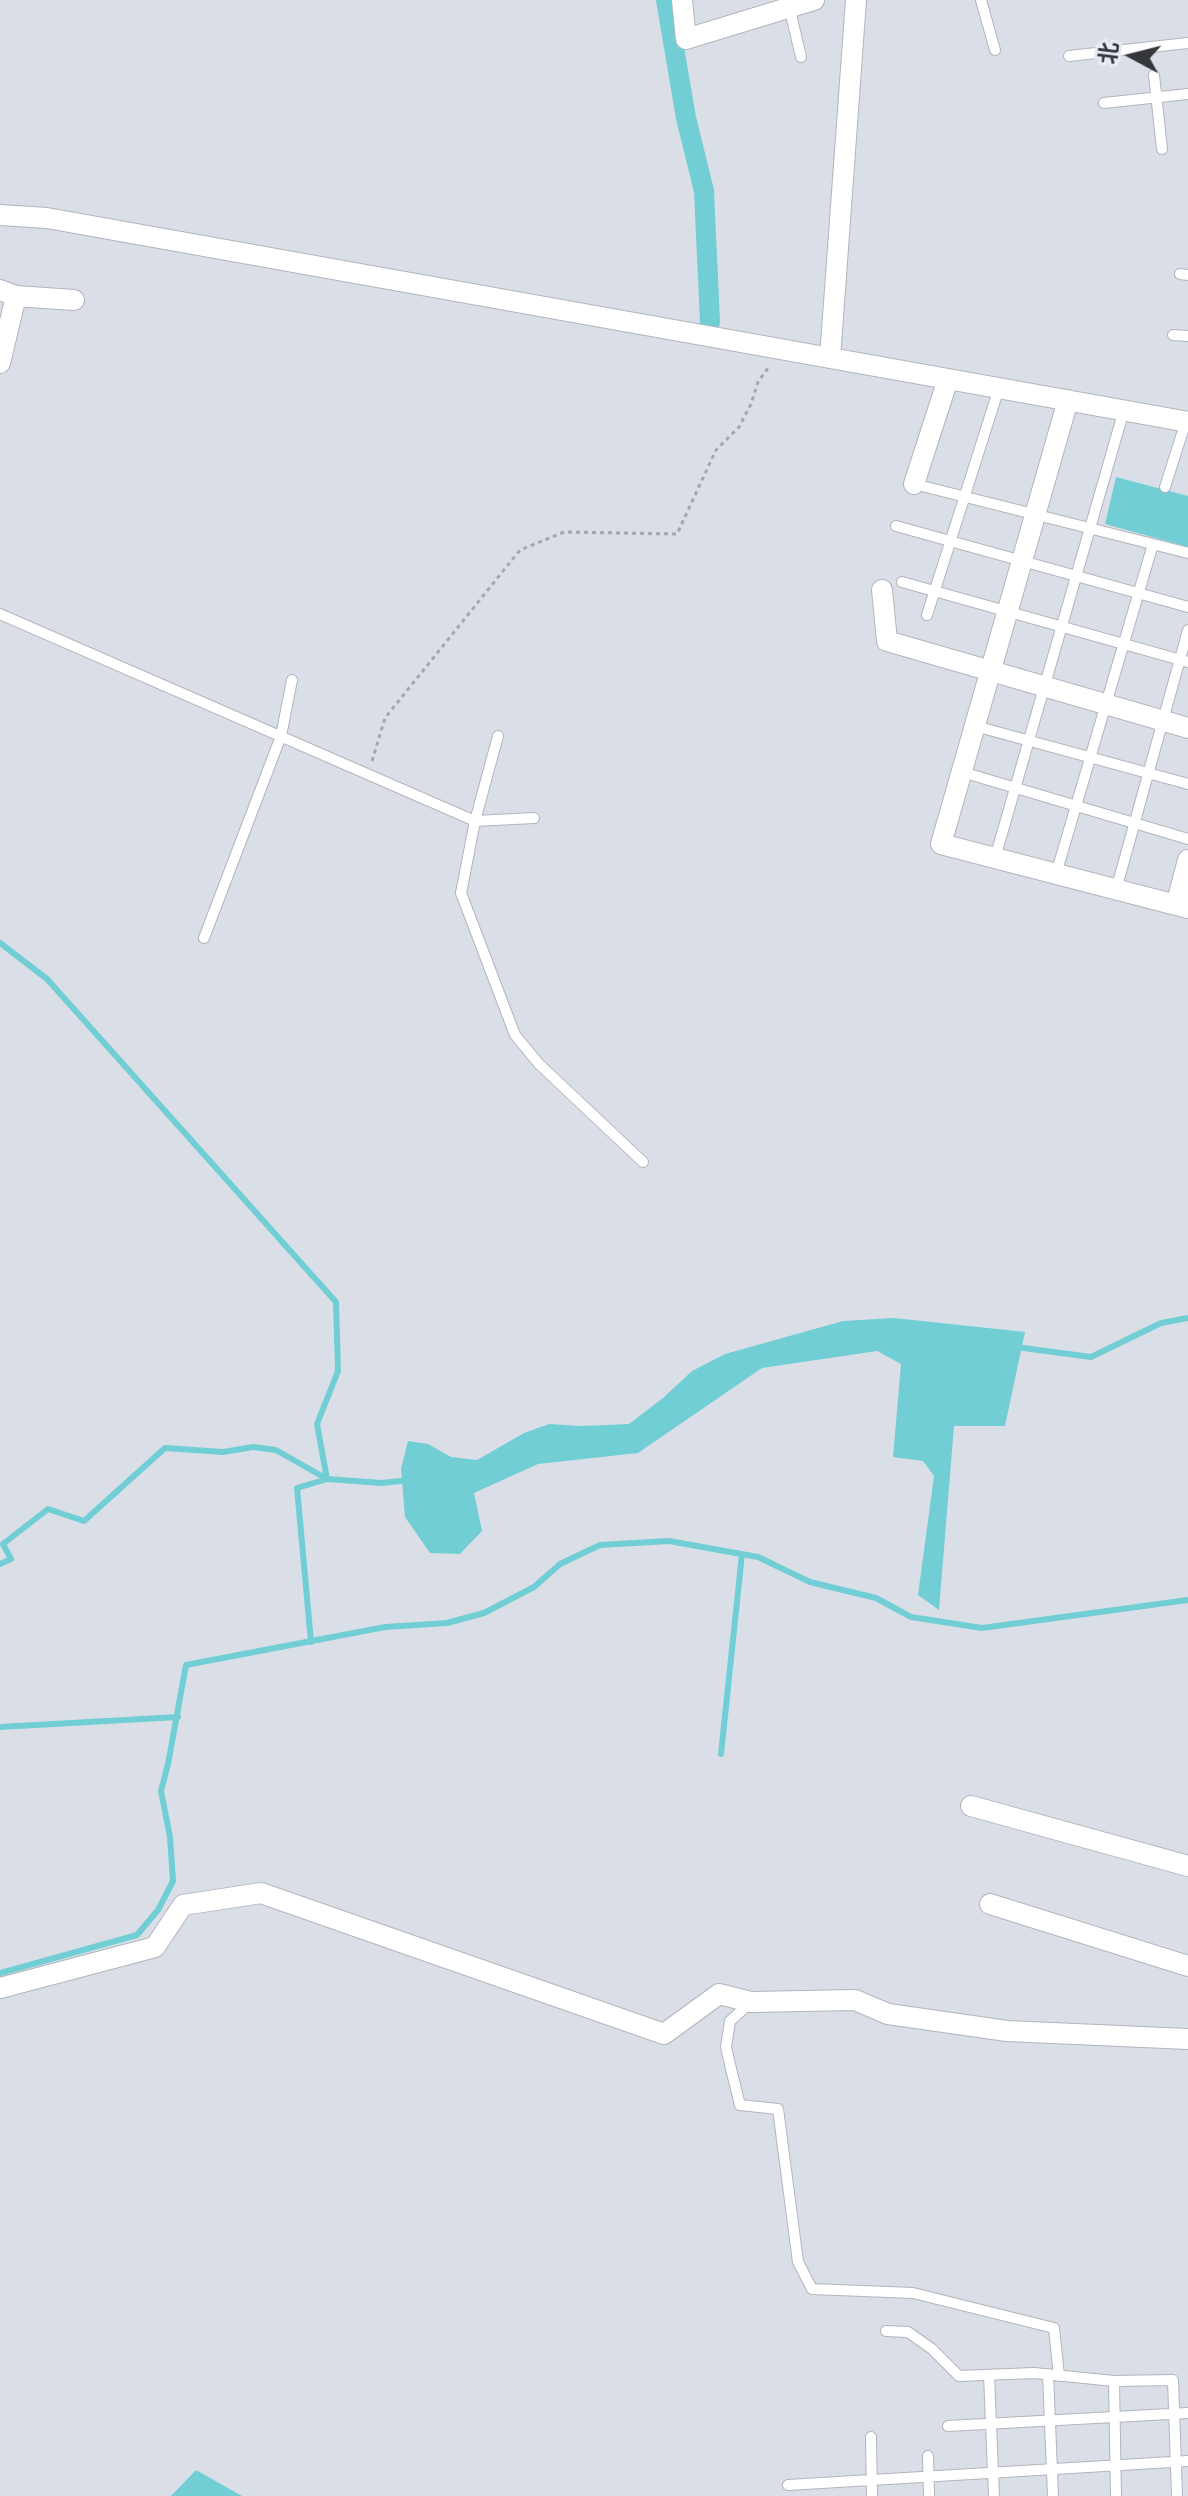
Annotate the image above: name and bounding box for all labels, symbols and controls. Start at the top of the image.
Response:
north arrow [1092,16,1172,96]
text: 北 [1093,40,1123,66]

